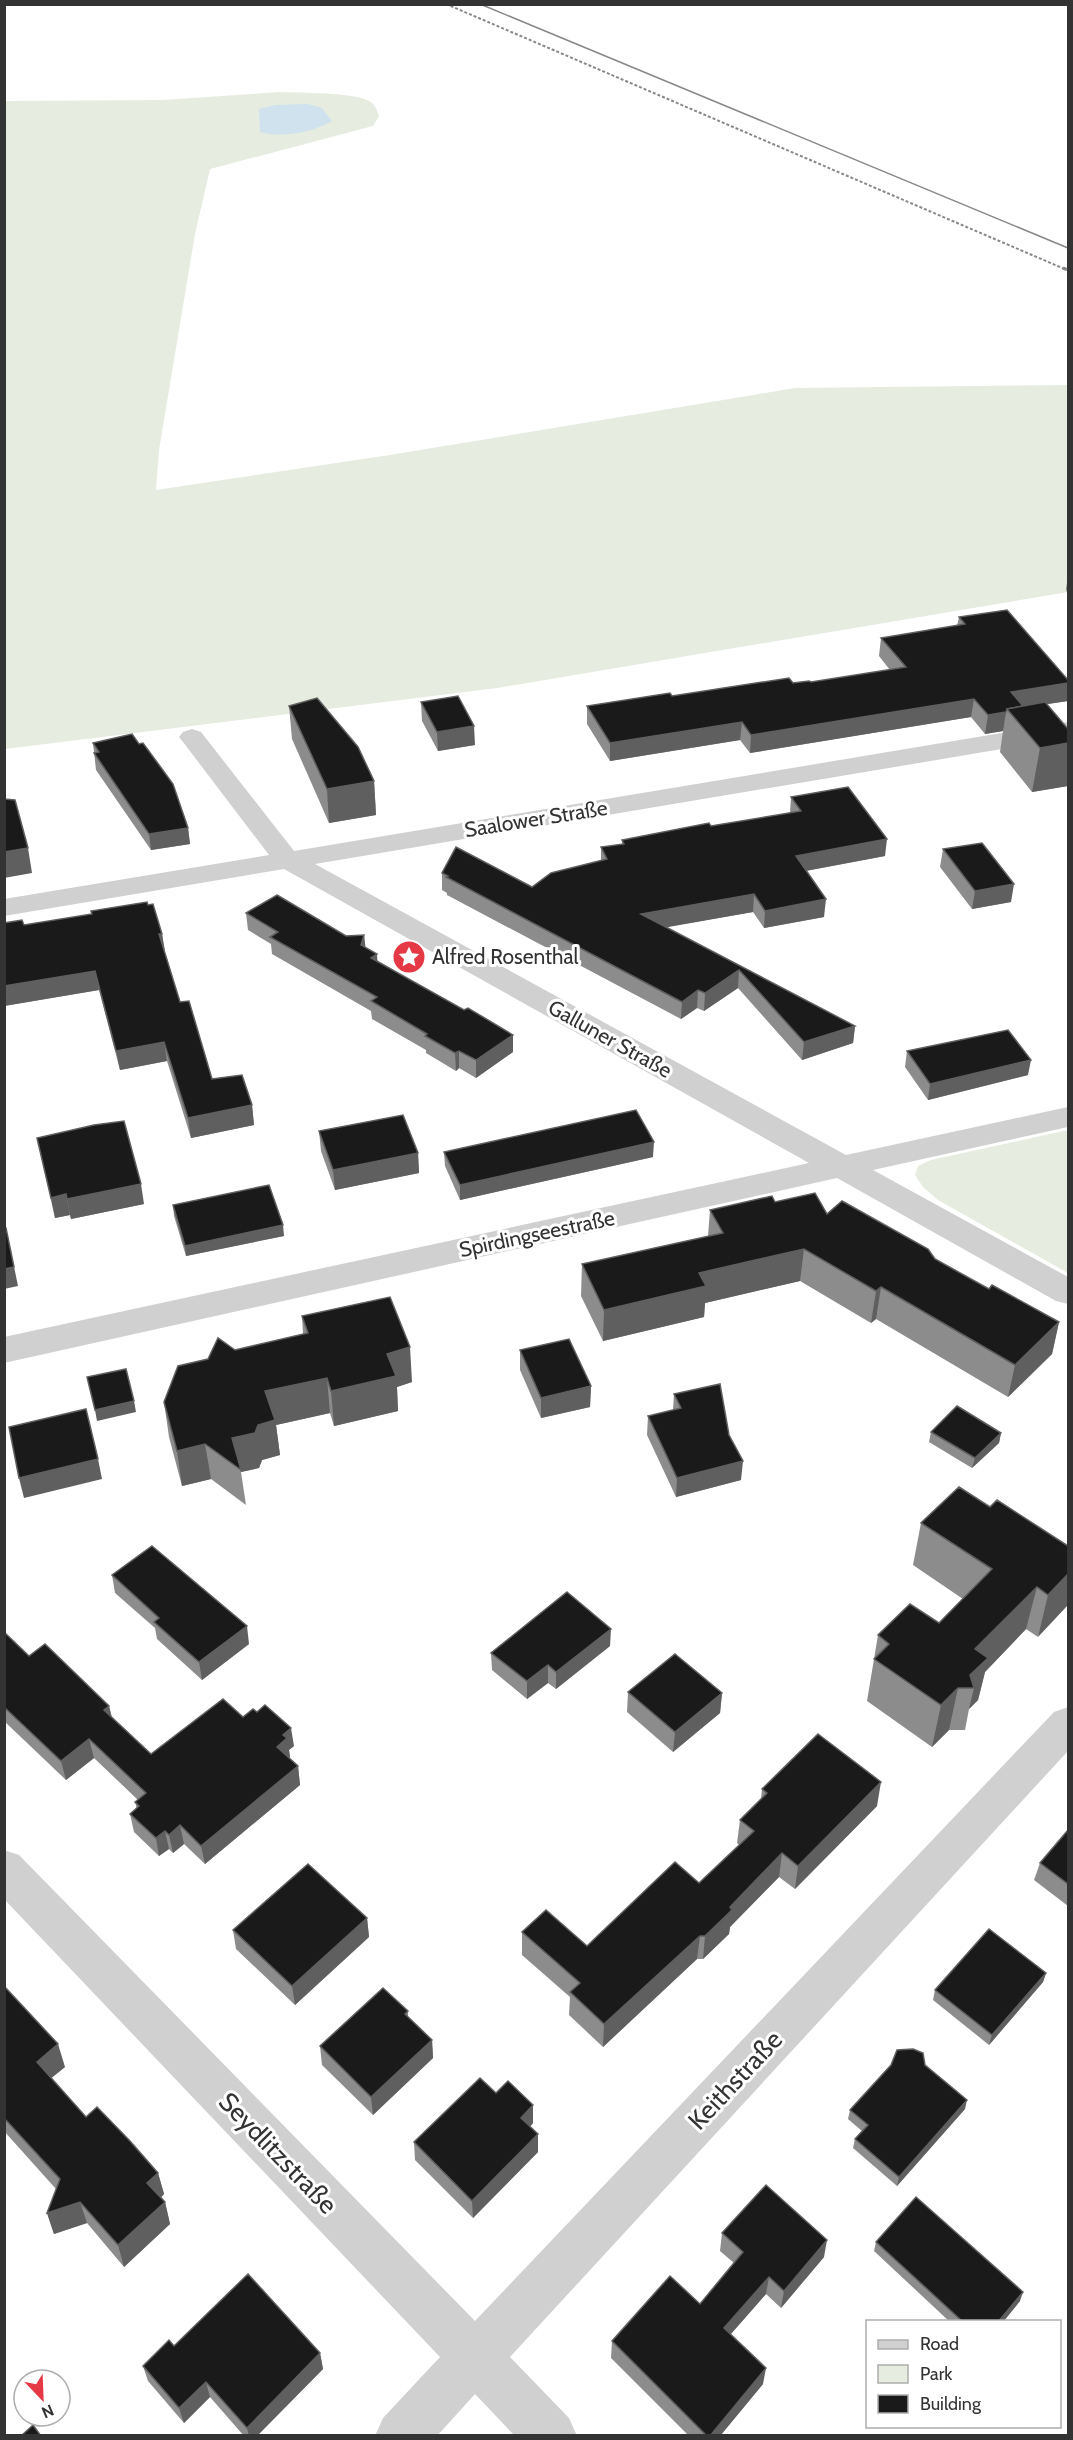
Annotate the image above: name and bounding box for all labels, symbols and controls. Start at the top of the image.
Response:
street label: Saalower Straße [463,795,609,842]
place icon: Alfred Rosenthal [391,939,427,975]
place label: Alfred Rosenthal [432,944,579,969]
street label: Galluner Straße [544,994,677,1083]
street label: Spirdingseestraße [457,1205,617,1262]
street label: Keithstraße [681,2024,789,2136]
street label: Seydlitzstraße [212,2086,344,2220]
legend [866,2320,1061,2428]
text: Road [920,2333,959,2355]
text: Park [920,2363,953,2385]
north arrow [12,2368,72,2428]
text: Building [920,2393,982,2415]
text: N [39,2400,57,2422]

